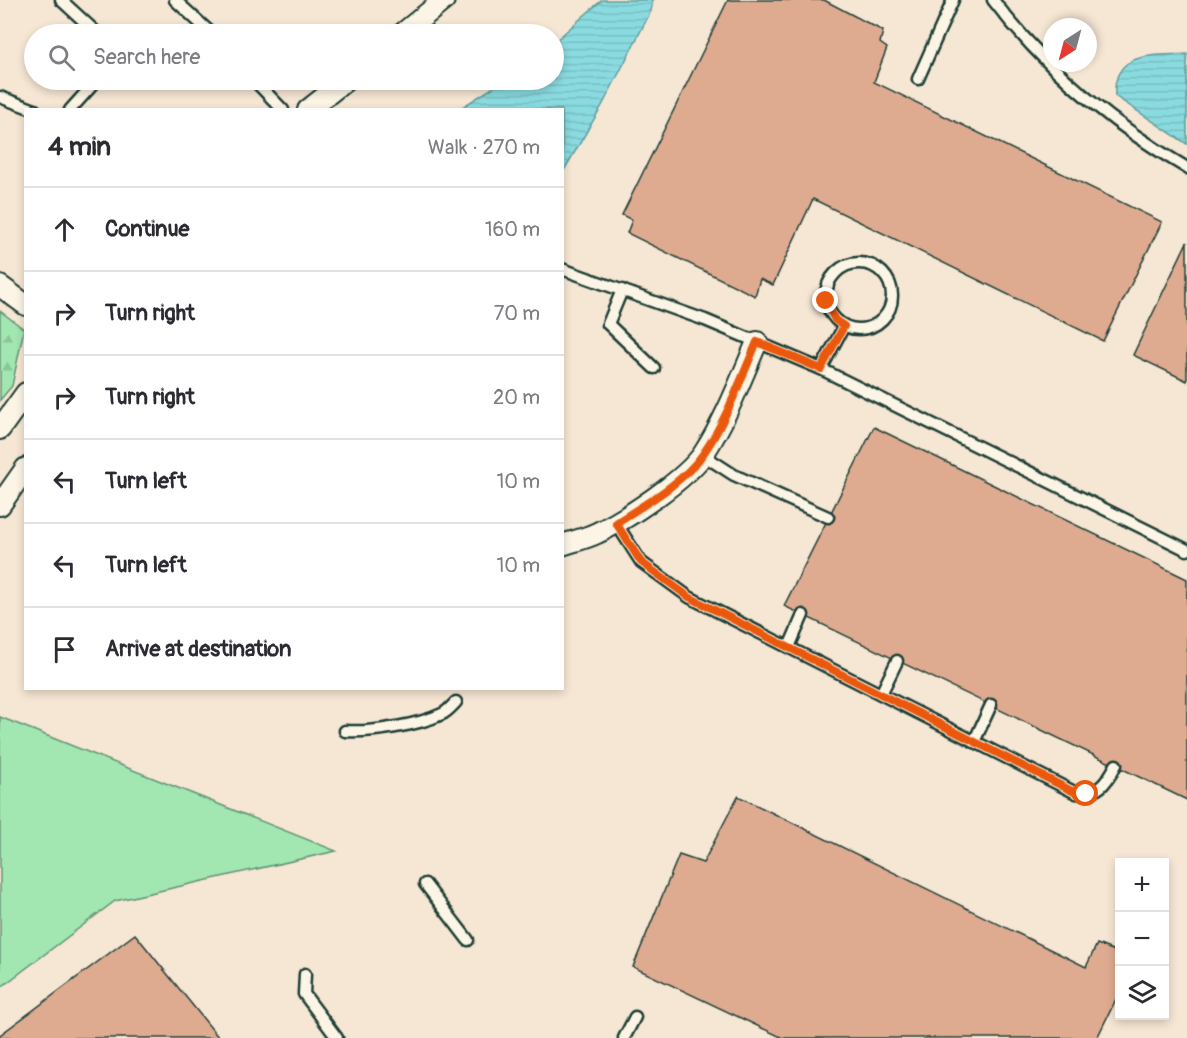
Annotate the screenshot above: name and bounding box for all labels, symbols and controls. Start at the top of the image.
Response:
north arrow [1043,18,1097,72]
search box [24,24,564,90]
icon: search [45,41,78,74]
text: Search here [93,43,200,71]
text: 4 min [48,131,111,163]
text: Walk · 270 m [428,135,540,160]
icon: ahead [48,213,81,246]
text: Continue [105,215,189,243]
text: 160 m [485,217,540,242]
route end [812,287,838,313]
icon: right [48,297,81,330]
text: Turn right [105,299,195,327]
text: 70 m [494,301,540,326]
icon: right [48,381,81,414]
text: Turn right [105,383,195,411]
text: 20 m [493,385,540,410]
icon: left [48,465,81,498]
text: Turn left [105,467,187,495]
text: 10 m [496,469,540,494]
icon: left [48,549,81,582]
text: Turn left [105,551,187,579]
text: 10 m [496,553,540,578]
icon: arrive [48,633,81,666]
text: Arrive at destination [105,635,291,663]
route start [1072,780,1098,806]
map controls [1115,858,1169,1020]
button: + [1115,858,1169,912]
button: − [1115,912,1169,966]
button: layers [1115,966,1169,1020]

